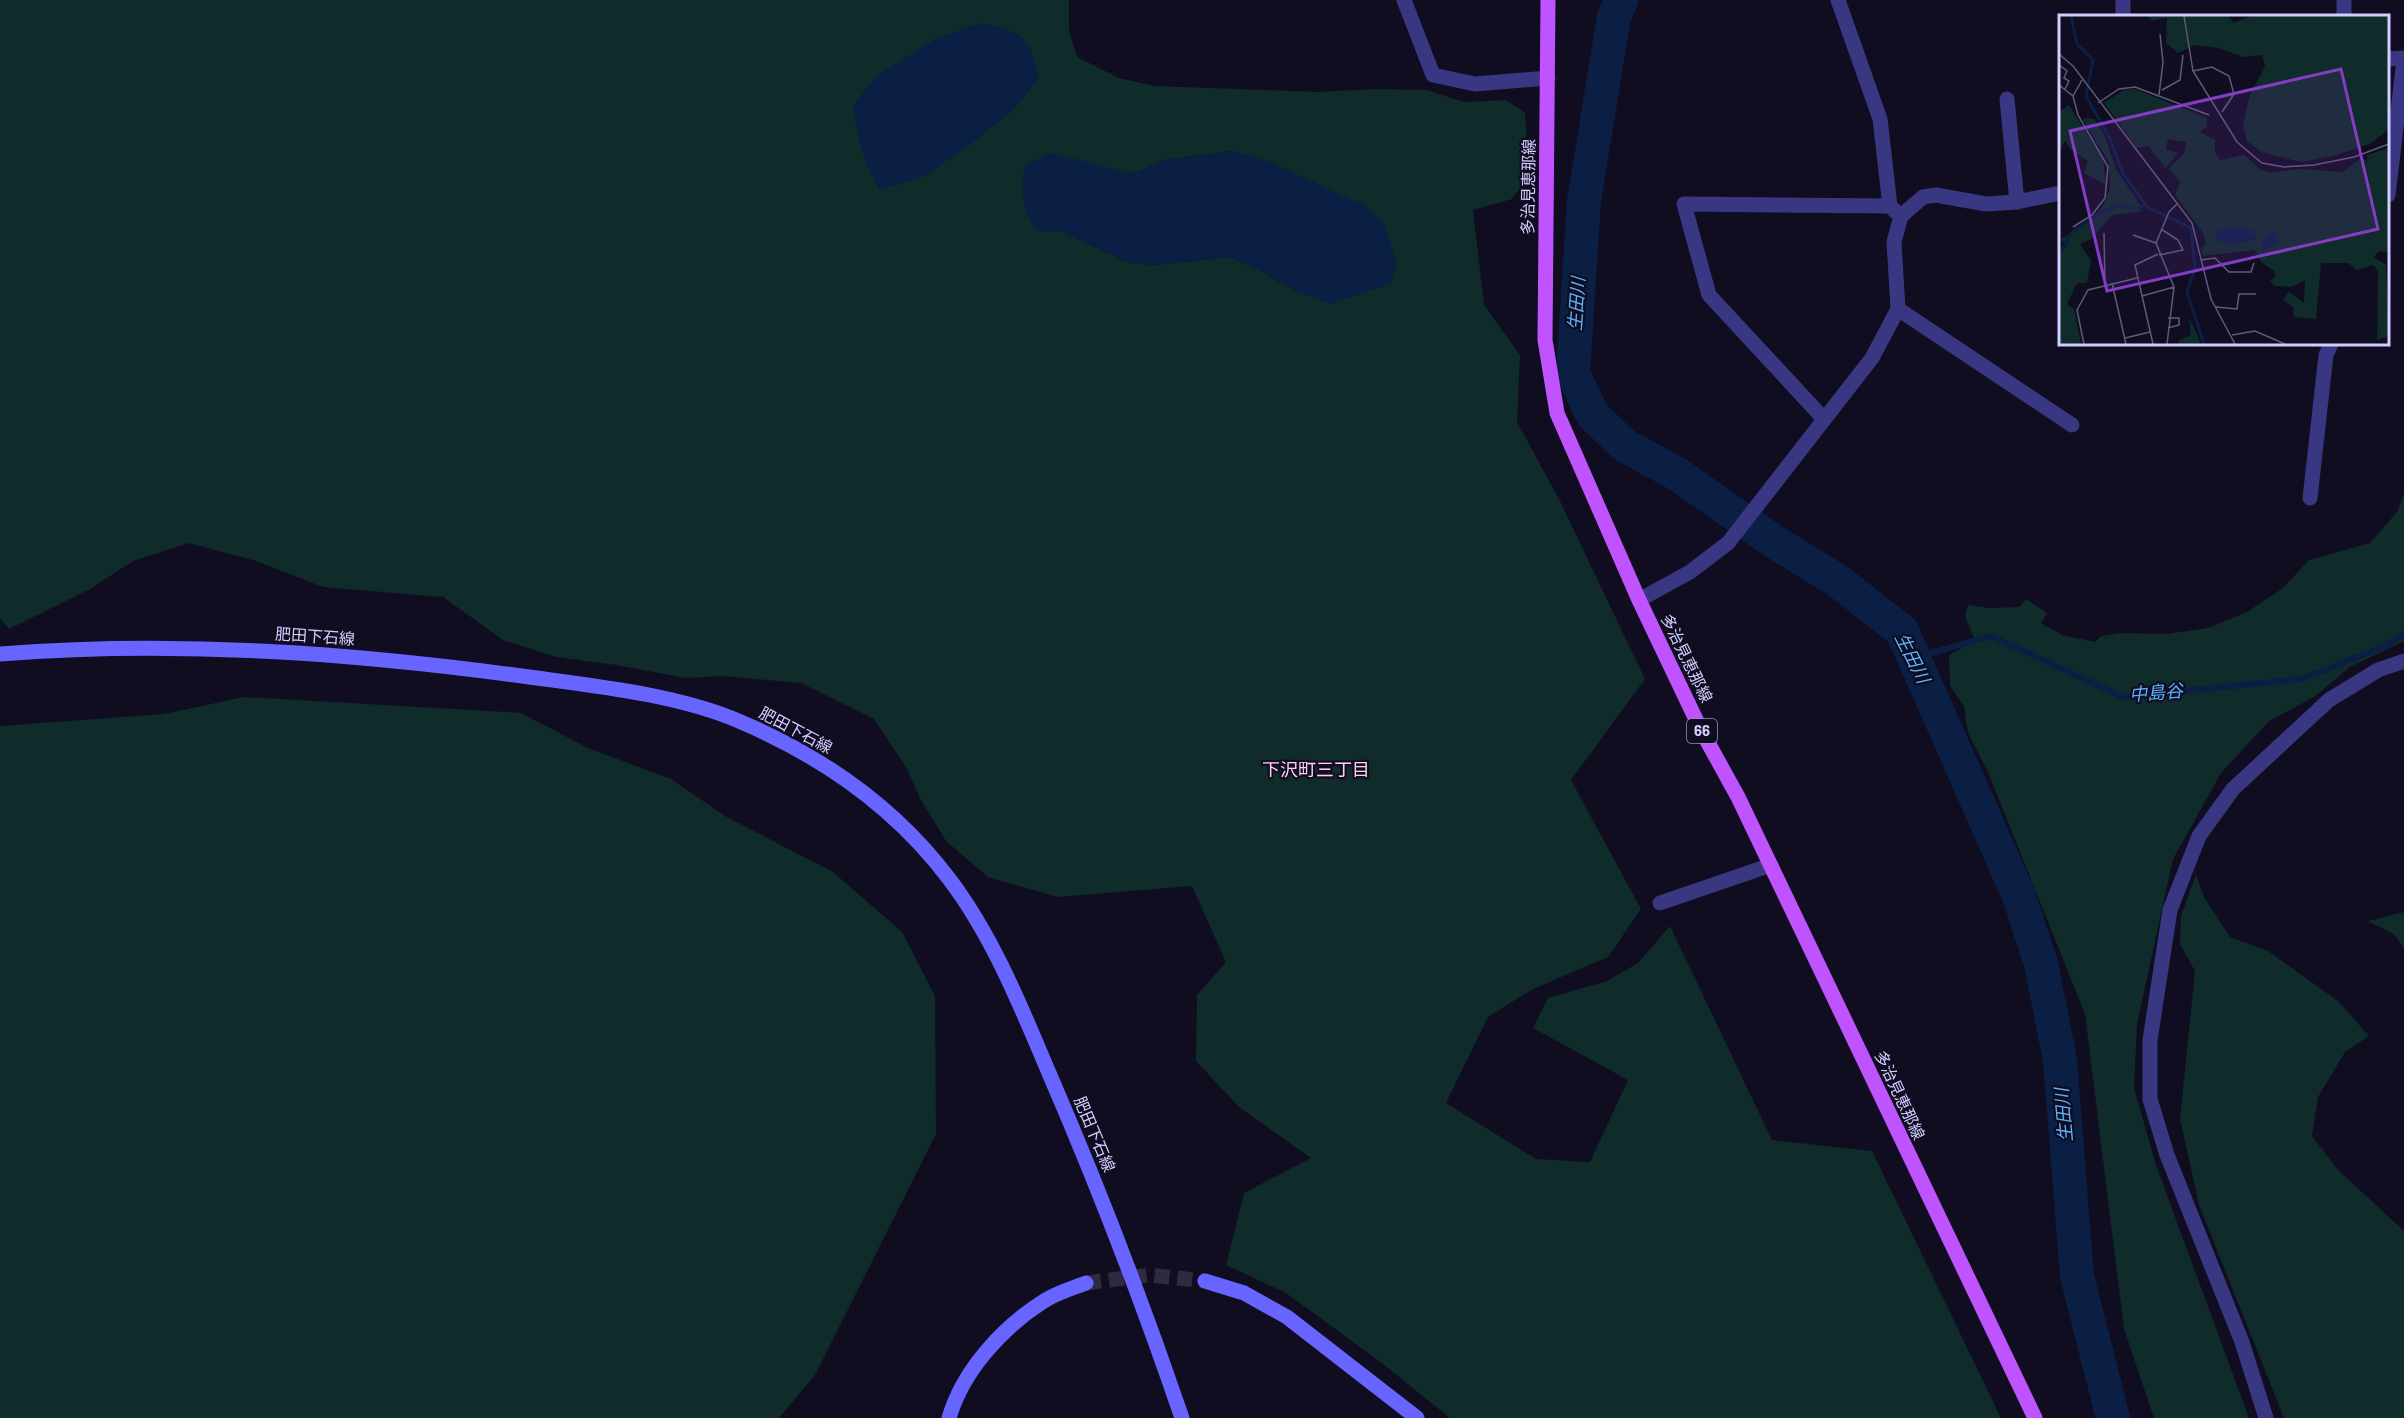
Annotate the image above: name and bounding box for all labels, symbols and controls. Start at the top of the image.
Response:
inset map [2059,15,2389,345]
street label: 多治見恵那線 [1517,139,1538,235]
water label: 生田川 [1563,274,1589,332]
street label: 多治見恵那線 [1658,610,1717,705]
street label: 肥田下石線 [274,623,356,648]
water label: 生田川 [1891,628,1936,688]
water label: 中島谷 [2128,679,2186,705]
street label: 肥田下石線 [756,702,836,757]
road number: 66 [1687,719,1717,743]
district label: 下沢町三丁目 [1262,758,1370,780]
street label: 多治見恵那線 [1872,1047,1929,1142]
water label: 生田川 [2050,1085,2076,1143]
street label: 肥田下石線 [1071,1093,1120,1174]

